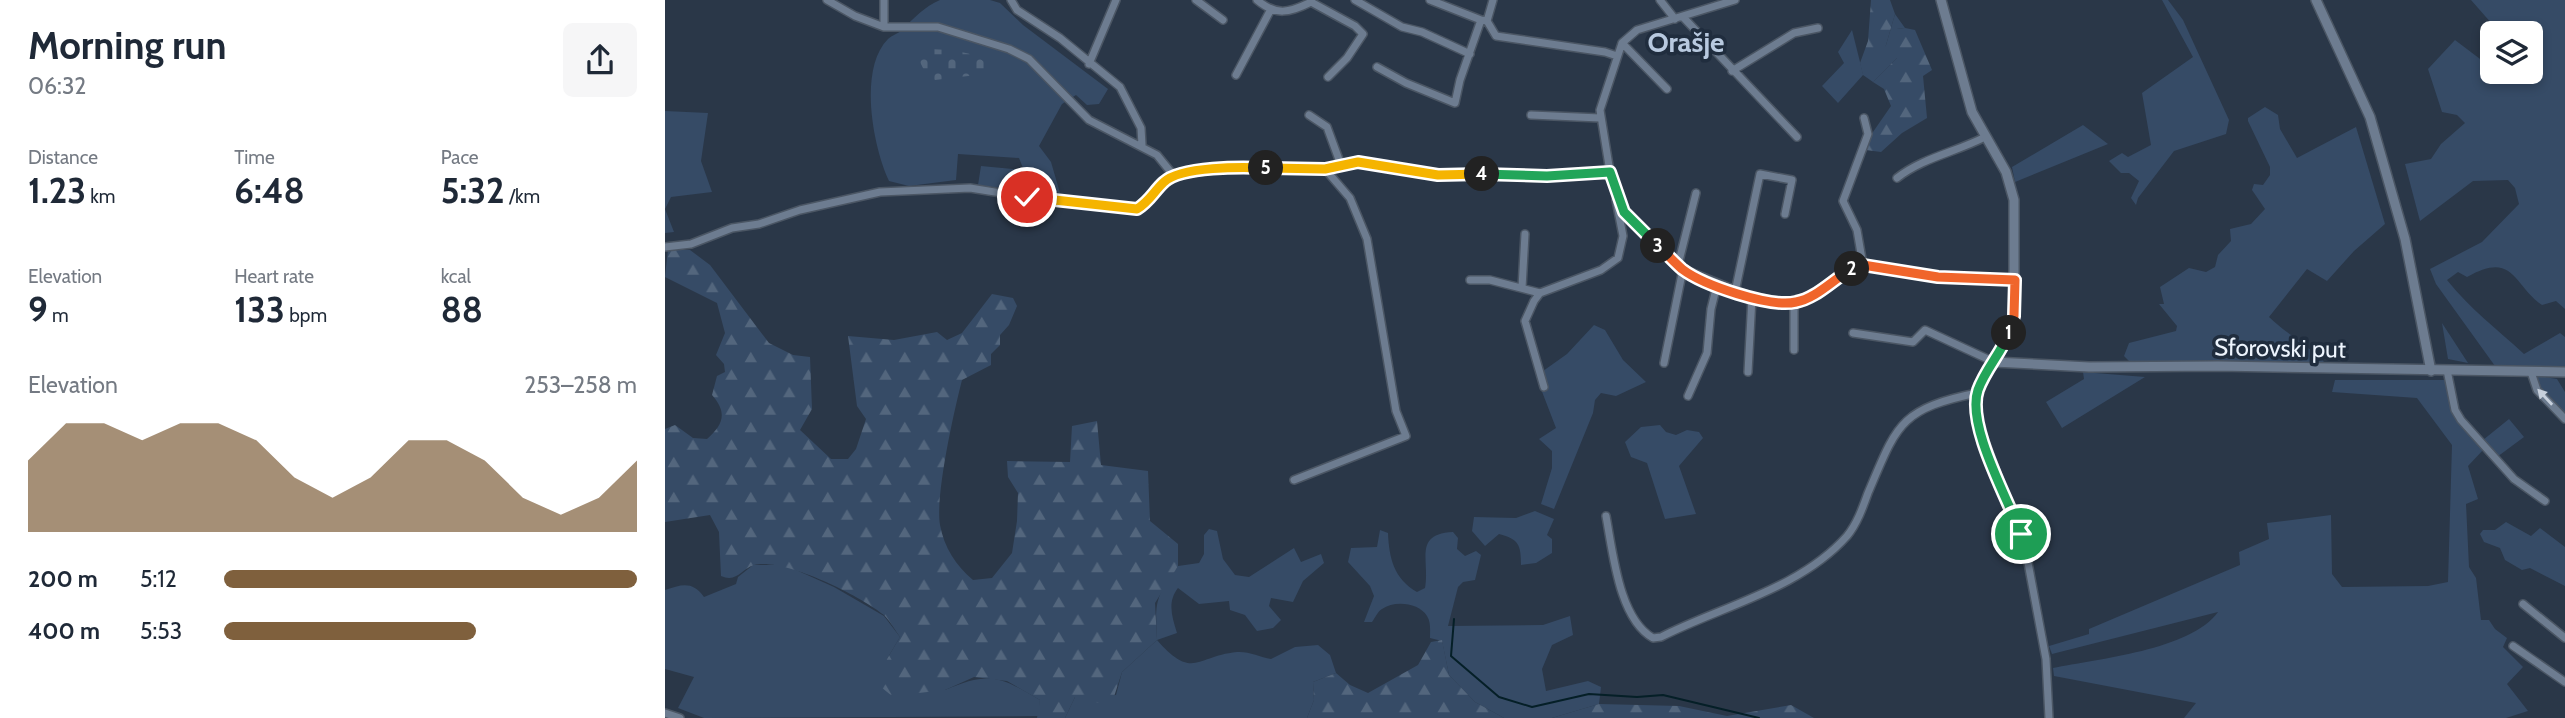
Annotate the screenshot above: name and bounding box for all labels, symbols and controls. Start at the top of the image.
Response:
map controls [2480,21,2543,84]
button: layers [2480,21,2543,84]
text: Morning run [28,22,227,69]
button: share [563,23,637,97]
district label: Orašje [1647,25,1725,59]
text: 06:32 [28,72,86,100]
text: Distance [28,146,98,169]
text: Time [234,146,275,169]
text: Pace [441,146,479,169]
pin: 5 [1249,150,1283,186]
text: 5 [1260,156,1271,179]
pin: 4 [1465,156,1499,192]
text: 4 [1476,162,1487,185]
pin [997,167,1057,227]
text: 1.23 [28,169,86,212]
text: 6:48 [234,169,305,212]
text: 5:32 [441,169,505,212]
icon: check [1008,178,1046,216]
text: km [86,185,116,208]
text: /km [505,185,540,208]
pin: 3 [1641,229,1675,264]
text: 3 [1652,234,1663,257]
pin: 2 [1835,252,1869,286]
text: 2 [1846,257,1857,280]
text: Elevation [28,265,102,288]
text: Heart rate [234,265,314,288]
text: kcal [441,265,471,288]
text: 9 [28,288,48,331]
text: 133 [234,288,285,331]
text: 88 [441,288,483,331]
text: m [48,304,69,327]
text: bpm [285,304,327,327]
pin: 1 [1991,316,2027,350]
text: 1 [2005,321,2012,344]
street label: Sforovski put [2214,332,2346,364]
text: Elevation [28,371,118,399]
text: 253–258 m [524,371,637,399]
one-way arrow [2537,389,2553,406]
pin [1991,504,2051,564]
icon: arrive [2002,515,2040,553]
text: 200 m [28,565,98,593]
text: 5:12 [140,565,177,593]
text: 400 m [28,617,100,645]
text: 5:53 [140,617,182,645]

